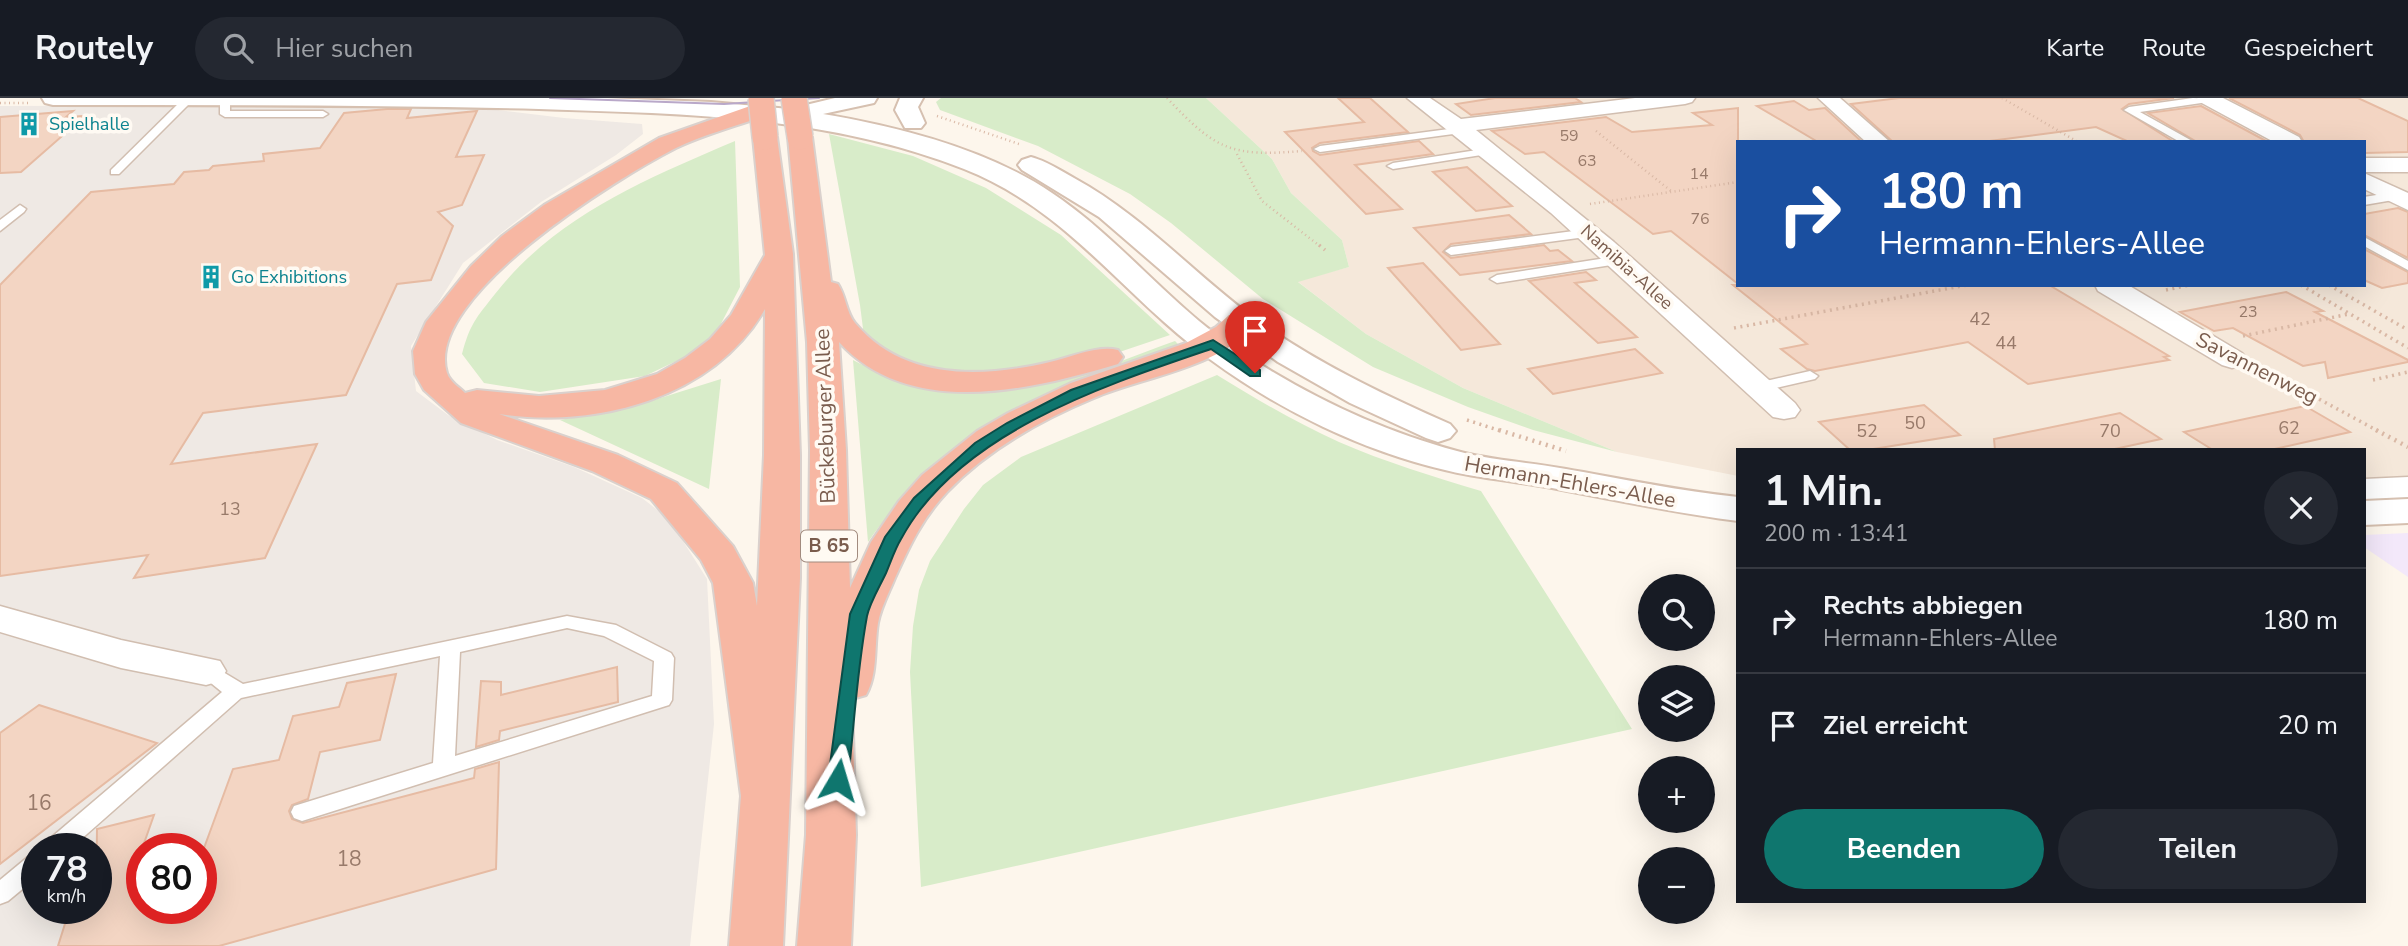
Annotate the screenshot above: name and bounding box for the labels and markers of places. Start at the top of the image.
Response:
building icon: Spielhalle [15,110,43,138]
place label: Spielhalle [49,112,130,136]
building icon: Go Exhibitions [197,263,225,291]
place label: Go Exhibitions [231,265,347,289]
pin [1225,301,1285,373]

